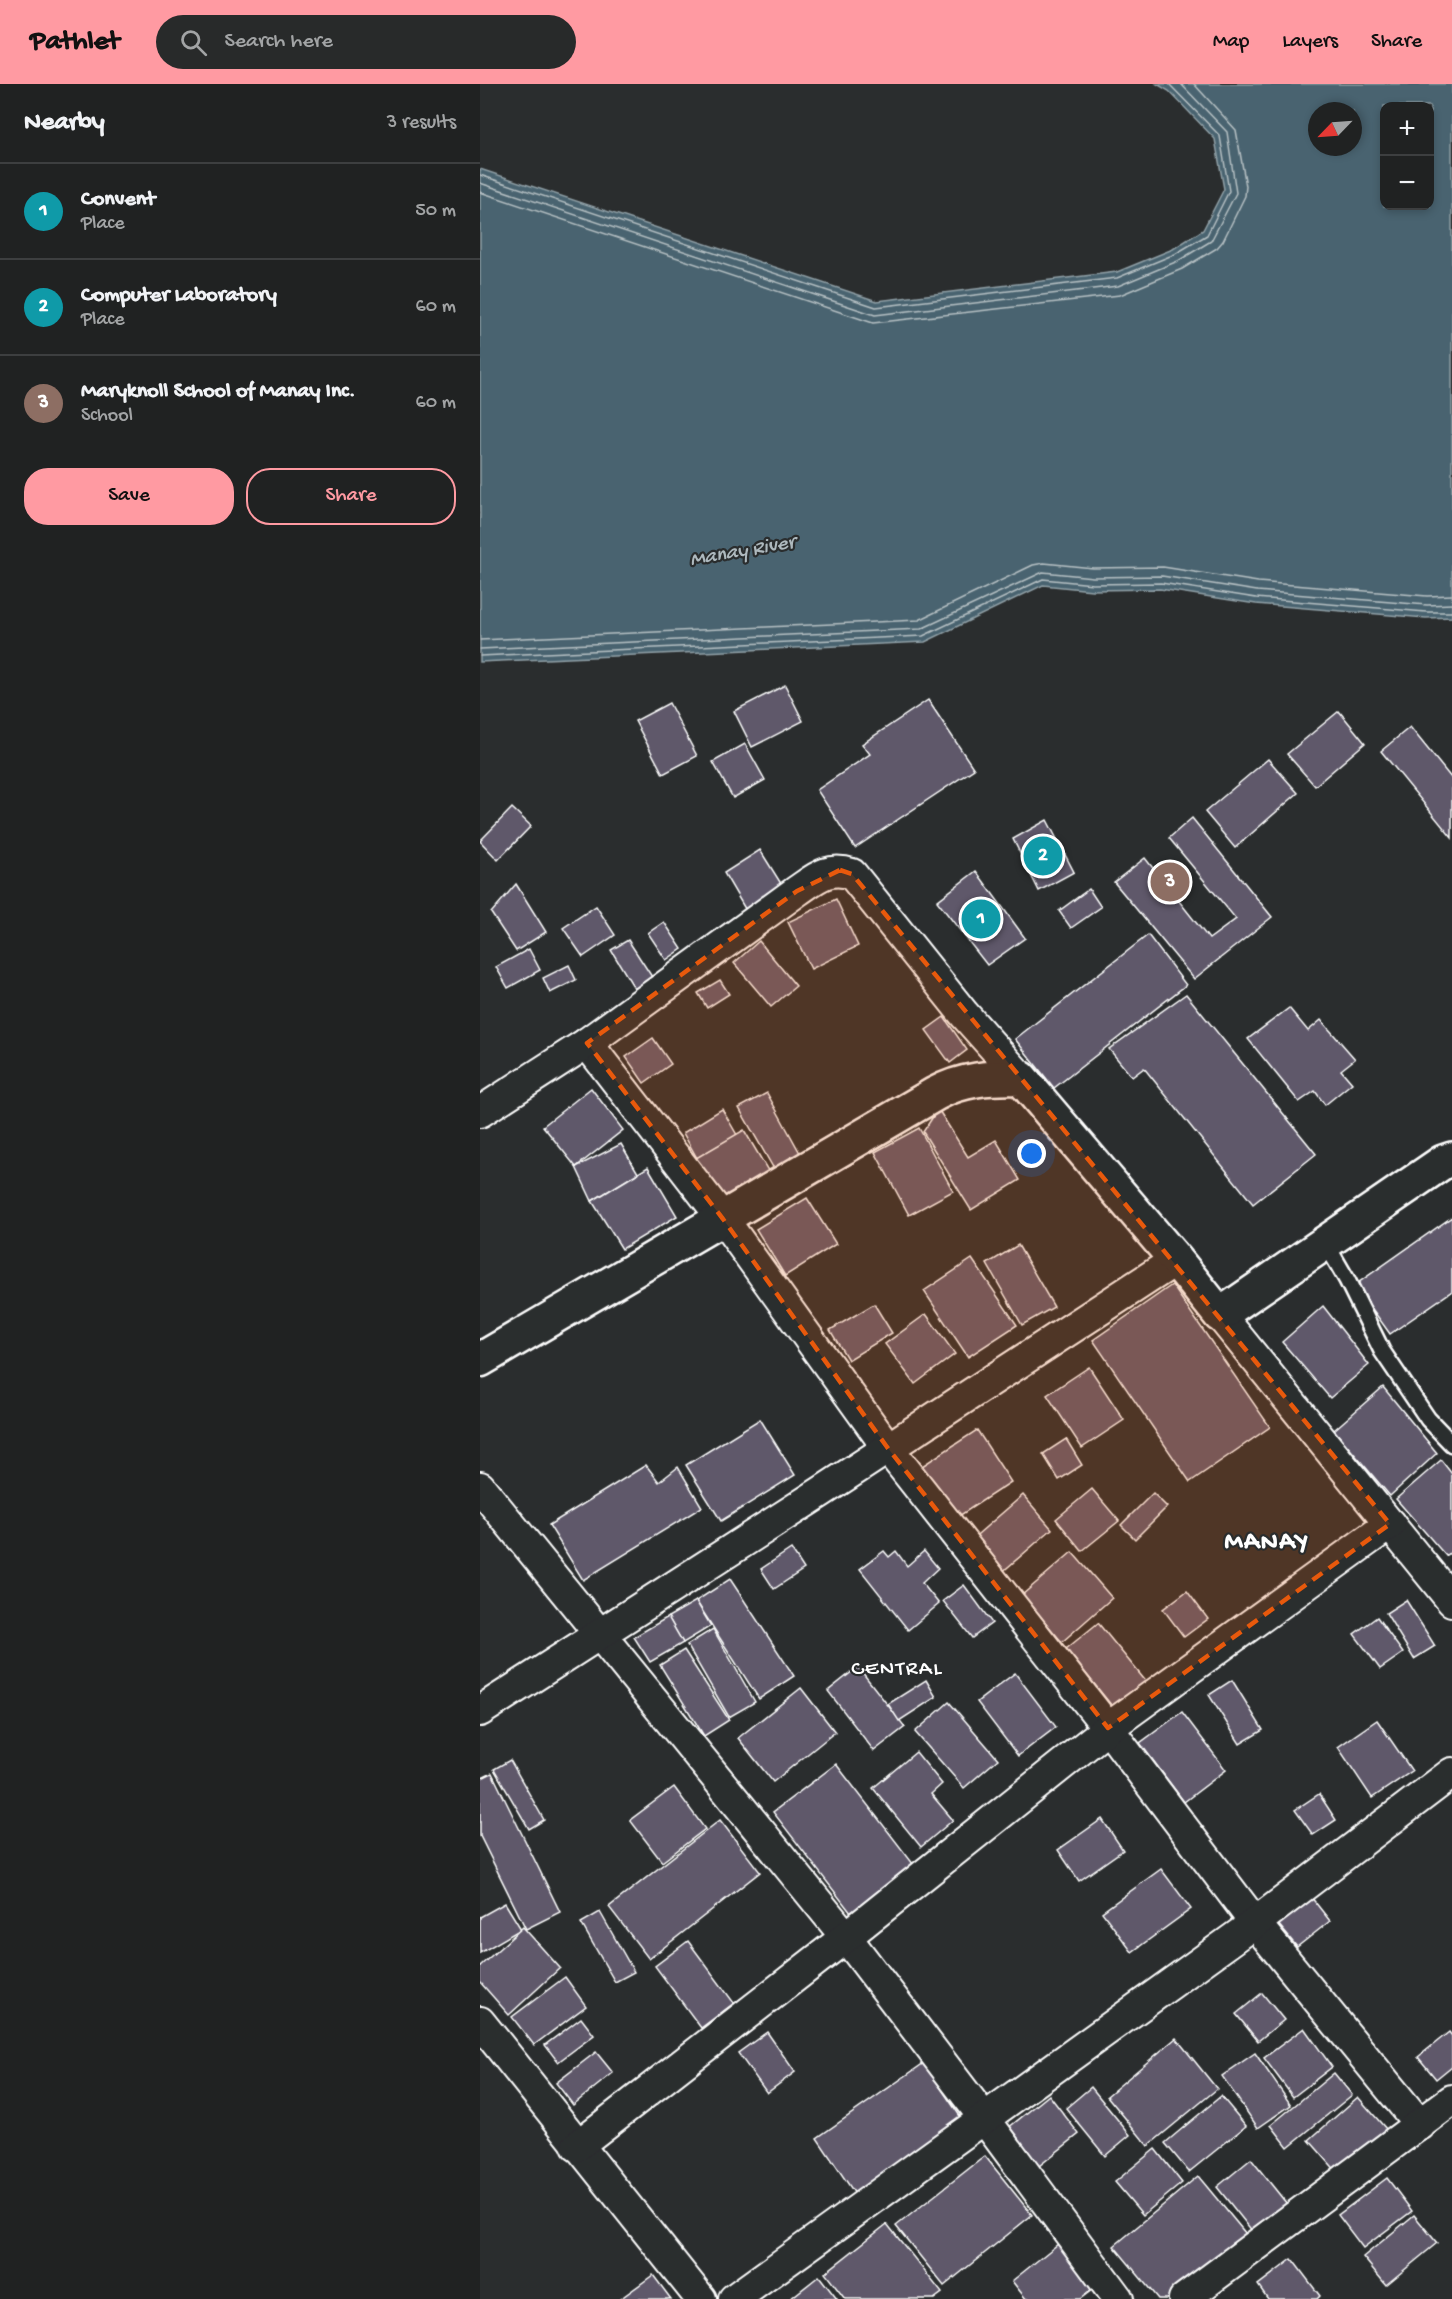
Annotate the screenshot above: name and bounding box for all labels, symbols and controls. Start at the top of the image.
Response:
search box [156,15,576,69]
text: Pathlet [30,26,120,59]
icon: search [177,26,210,59]
text: Search here [225,29,333,55]
text: Map [1213,30,1249,55]
text: Layers [1282,30,1338,55]
text: Share [1371,30,1422,55]
north arrow [1308,102,1362,156]
map controls [1380,102,1434,210]
button: + [1380,102,1434,156]
text: Nearby [24,108,105,139]
text: 3 results [387,112,456,135]
button: − [1380,156,1434,210]
text: Convent [81,187,155,213]
text: 1 [39,200,48,223]
text: 50 m [415,200,456,223]
text: Place [81,213,125,236]
text: Computer Laboratory [81,283,277,309]
text: 2 [39,296,48,319]
text: 60 m [416,296,456,319]
text: Place [81,309,125,332]
text: Maryknoll School of Manay Inc. [81,379,356,405]
text: 3 [38,392,49,415]
text: 60 m [416,392,456,415]
text: School [81,405,133,428]
button: Save [24,468,234,525]
button: Share [246,468,456,525]
water label: Manay River [688,530,802,574]
pin: 2 [1024,834,1062,878]
pin: 3 [1150,860,1190,904]
pin: 1 [962,896,1000,942]
your location [1017,1139,1046,1168]
district label: MANAY [1224,1528,1310,1559]
district label: CENTRAL [851,1657,943,1683]

